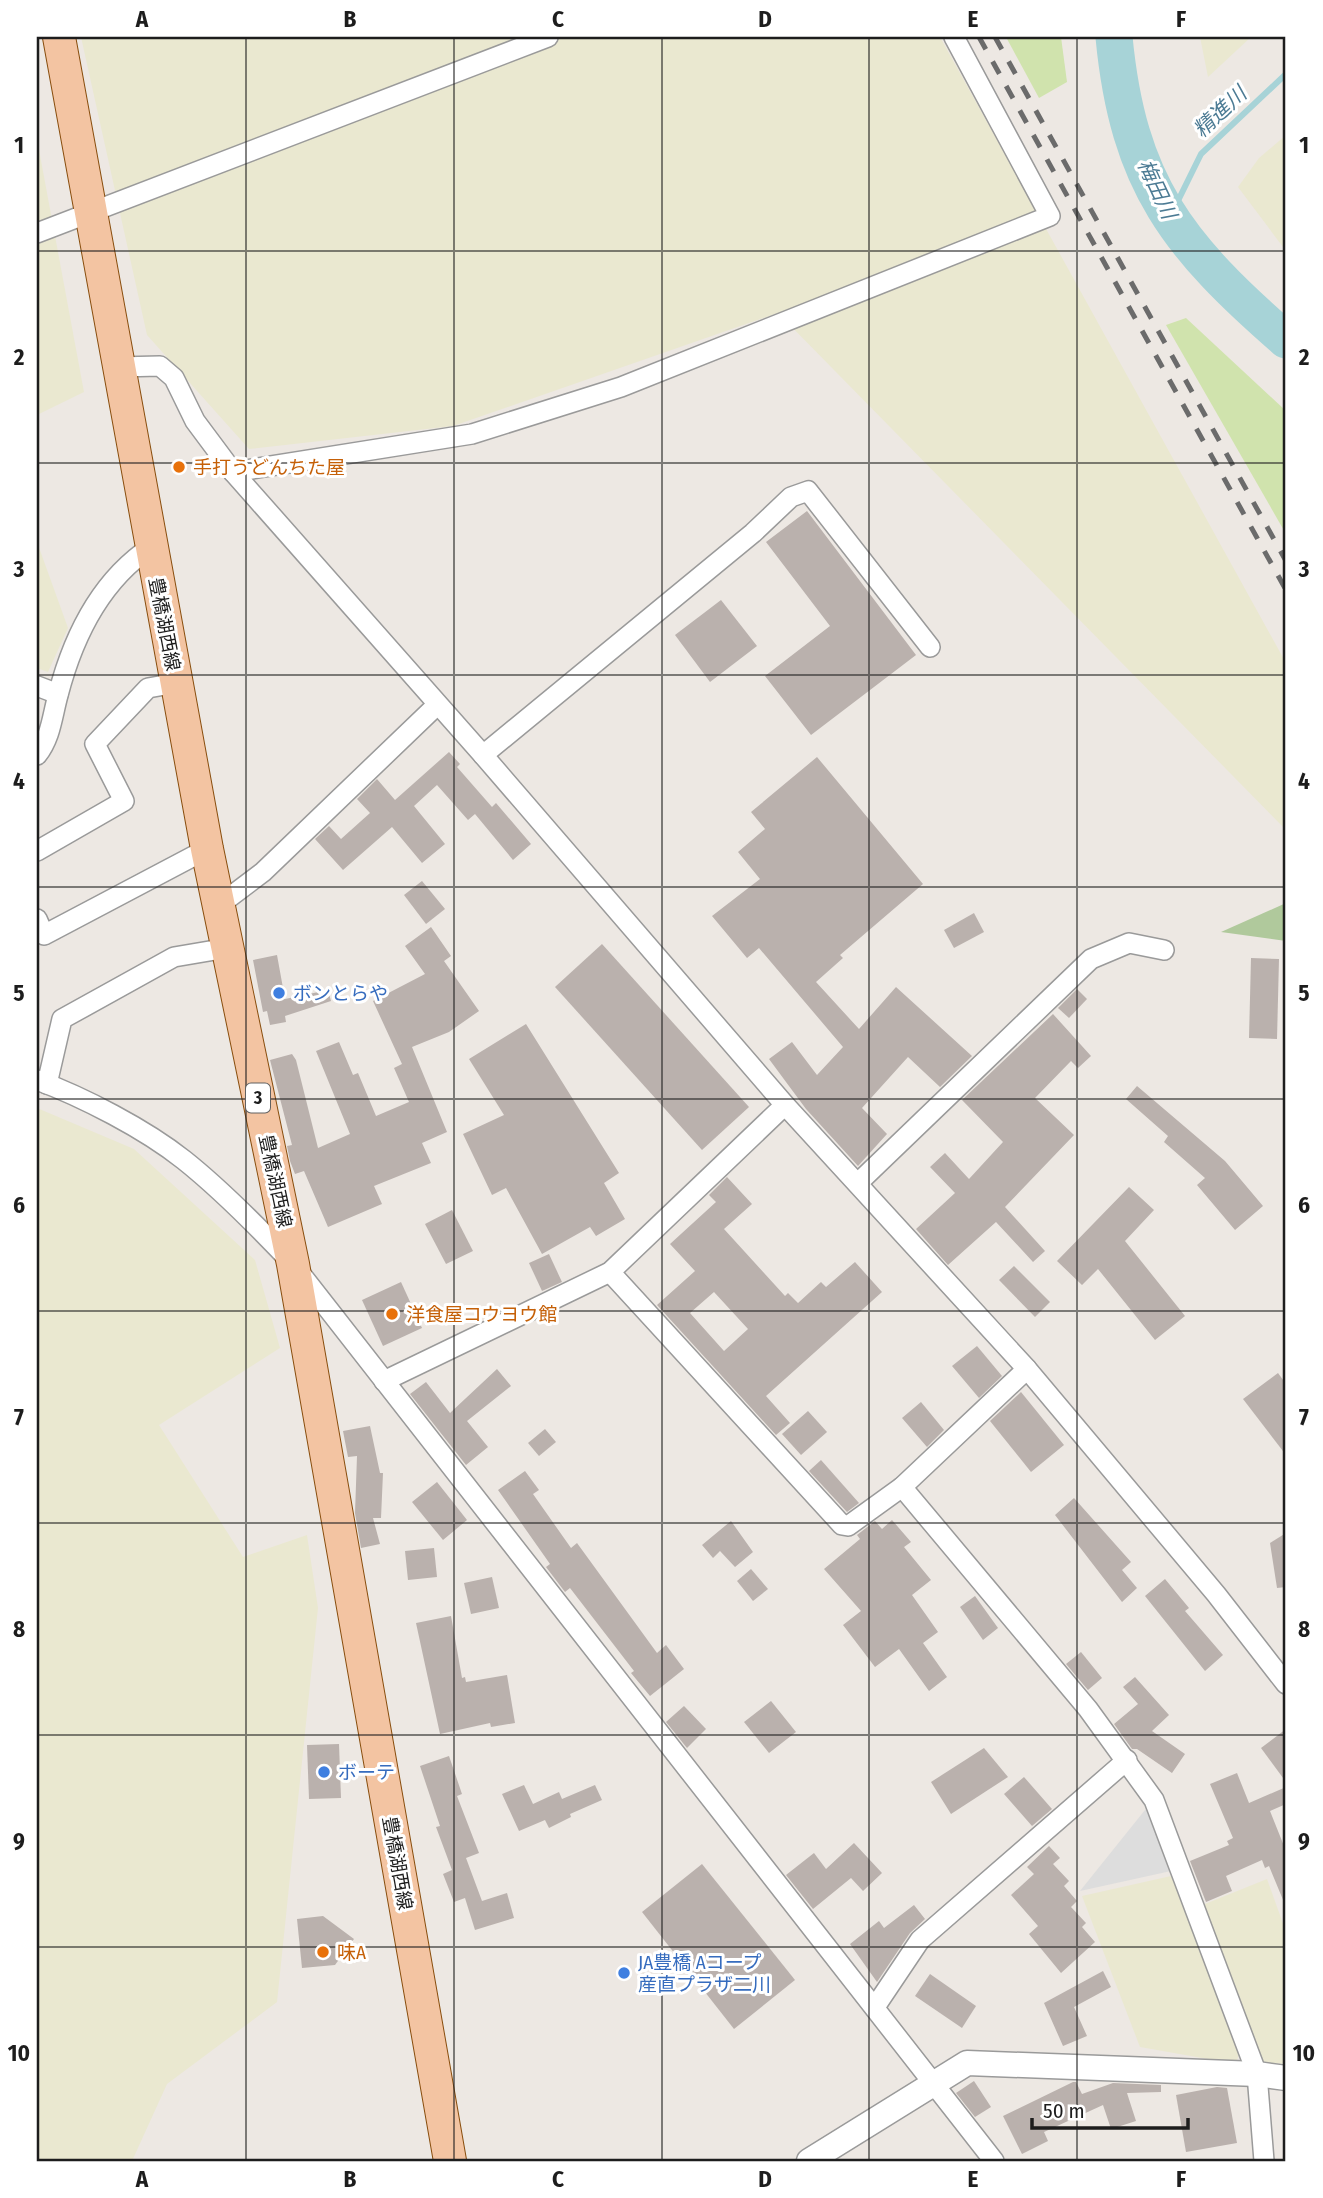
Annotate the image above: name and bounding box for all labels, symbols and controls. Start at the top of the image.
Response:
text: A [135,5,149,33]
text: B [344,5,357,33]
text: C [552,5,564,33]
text: D [758,5,772,33]
text: E [968,5,979,33]
text: F [1176,5,1186,33]
water label: 精進川 [1188,80,1253,143]
text: 1 [14,131,24,159]
text: 1 [1299,131,1309,159]
water label: 梅田川 [1132,155,1183,225]
text: 2 [13,343,25,371]
text: 2 [1298,343,1310,371]
place label: 手打うどんちた屋 [193,456,345,479]
marker: 手打うどんちた屋 [171,459,187,475]
text: 3 [13,555,25,583]
text: 3 [1298,555,1310,583]
street label: 豊橋湖西線 [144,575,185,673]
text: 4 [13,767,25,795]
text: 4 [1298,767,1310,795]
text: 5 [13,979,25,1007]
text: 5 [1298,979,1310,1007]
place label: ボンとらや [293,982,388,1005]
marker: ボンとらや [271,985,287,1001]
road number: 3 [246,1084,270,1112]
street label: 豊橋湖西線 [254,1132,297,1230]
text: 6 [13,1191,25,1219]
text: 6 [1298,1191,1310,1219]
place label: 洋食屋コウヨウ館 [406,1303,557,1326]
marker: 洋食屋コウヨウ館 [384,1306,400,1322]
text: 7 [14,1403,24,1431]
text: 7 [1299,1403,1309,1431]
text: 8 [13,1615,25,1643]
text: 8 [1298,1615,1310,1643]
place label: ボーテ [338,1761,395,1784]
marker: ボーテ [316,1764,332,1780]
street label: 豊橋湖西線 [378,1814,417,1912]
text: 9 [13,1827,25,1855]
text: 9 [1298,1827,1310,1855]
place label: 味A [337,1941,366,1964]
marker: 味A [315,1944,331,1960]
place label: JA豊橋 Aコープ 産直プラザ二川 [638,1951,771,1996]
marker: JA豊橋 Aコープ 産直プラザ二川 [616,1965,632,1981]
text: 10 [8,2039,30,2067]
text: 10 [1293,2039,1315,2067]
scale bar [1032,2086,1188,2130]
text: 50 m [1043,2098,1085,2124]
text: A [135,2165,149,2193]
text: B [344,2165,357,2193]
text: C [552,2165,564,2193]
text: D [758,2165,772,2193]
text: E [968,2165,979,2193]
text: F [1176,2165,1186,2193]

